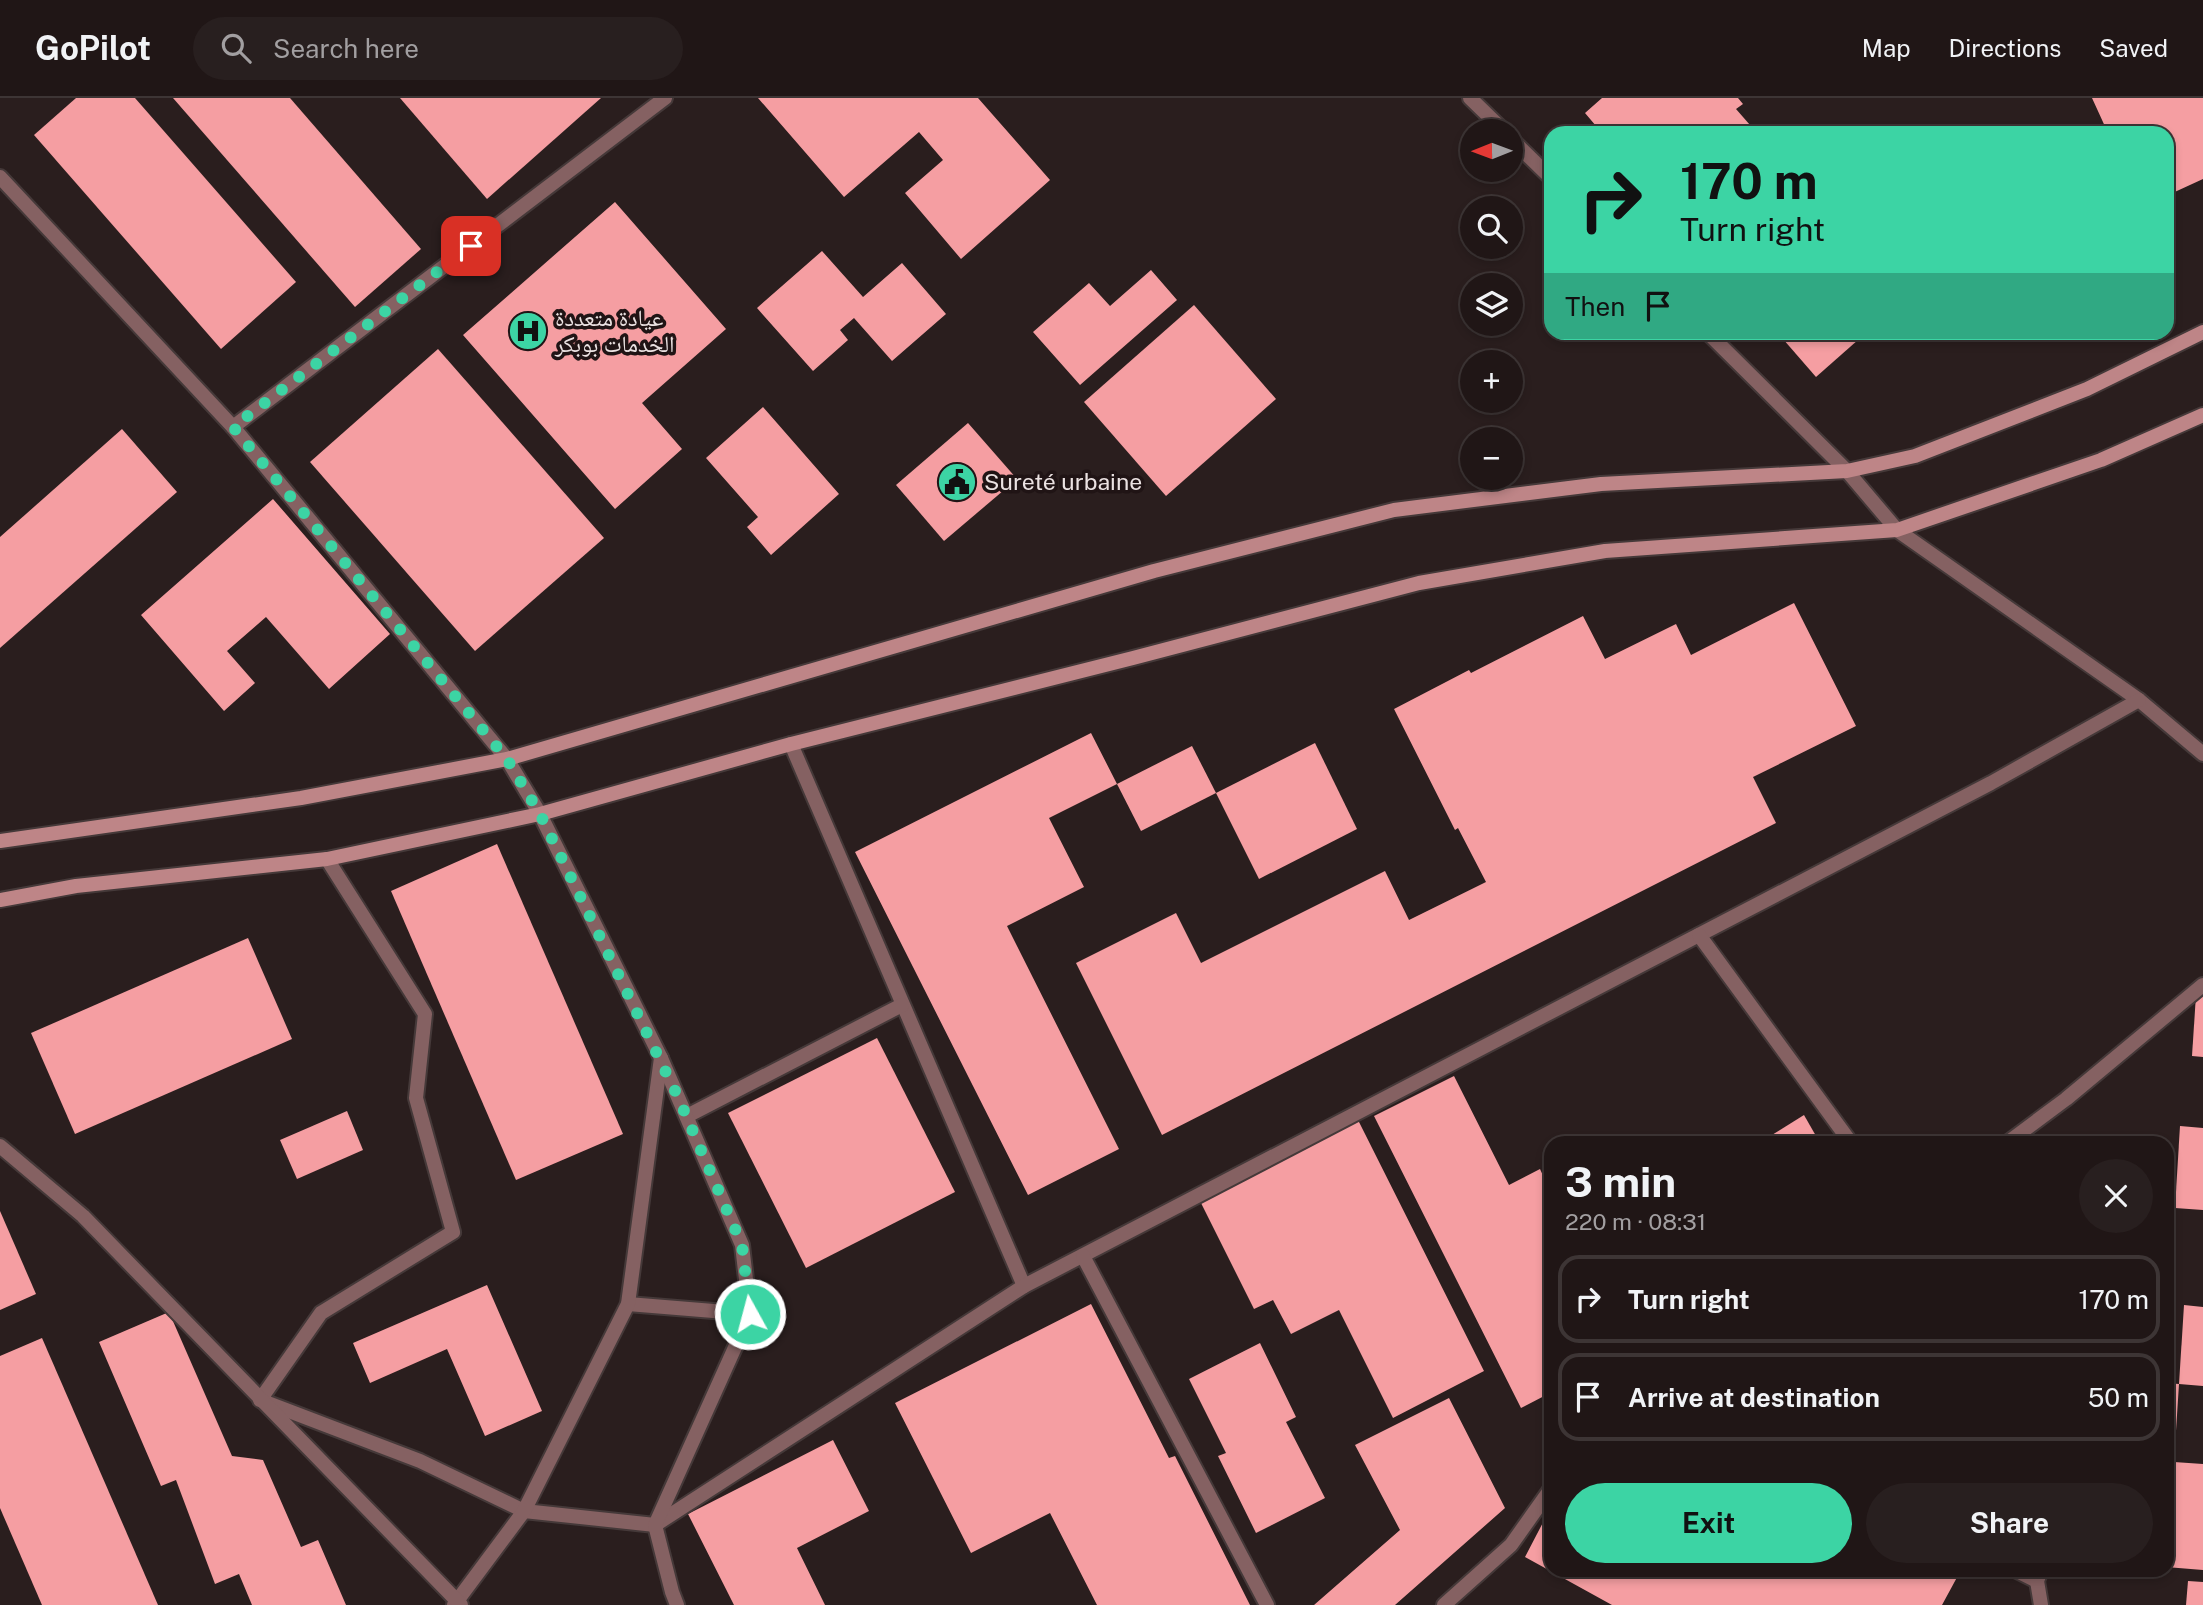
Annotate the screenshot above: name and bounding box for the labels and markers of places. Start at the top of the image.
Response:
pin [441,216,501,276]
place label: عيادة متعددة الخدمات بوبكر [554,304,675,358]
hospital icon: عيادة متعددة الخدمات بوبكر [507,310,549,352]
public building icon: Sureté urbaine [936,461,978,503]
place label: Sureté urbaine [984,468,1142,495]

